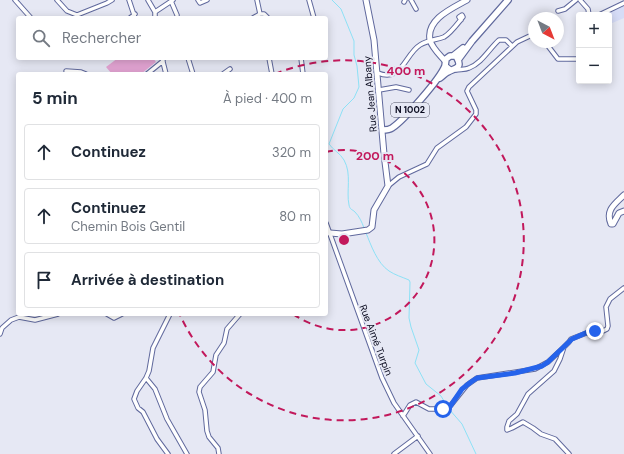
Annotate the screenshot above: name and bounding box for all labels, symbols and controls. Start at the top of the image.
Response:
north arrow [528,12,564,48]
map controls [576,12,612,84]
button: + [576,12,612,48]
search box [16,16,328,60]
icon: search [30,27,52,49]
text: Rechercher [62,28,141,48]
button: − [576,48,612,84]
street label: Rue Jean Albany [360,55,380,133]
text: 400 m [387,63,425,79]
text: 5 min [32,87,78,109]
text: À pied · 400 m [223,90,312,107]
road number: N 1002 [391,103,429,117]
icon: ahead [33,141,55,163]
text: Continuez [71,142,146,162]
text: 320 m [272,144,311,161]
text: 200 m [356,148,394,164]
text: Continuez [71,198,146,218]
icon: ahead [33,205,55,227]
text: 80 m [279,208,311,225]
text: Chemin Bois Gentil [71,218,185,235]
centre of rings [337,233,351,247]
icon: arrive [33,269,55,291]
text: Arrivée à destination [71,270,224,290]
street label: Rue Aimé Turpin [356,303,396,378]
route end [586,322,604,340]
route start [434,400,452,418]

